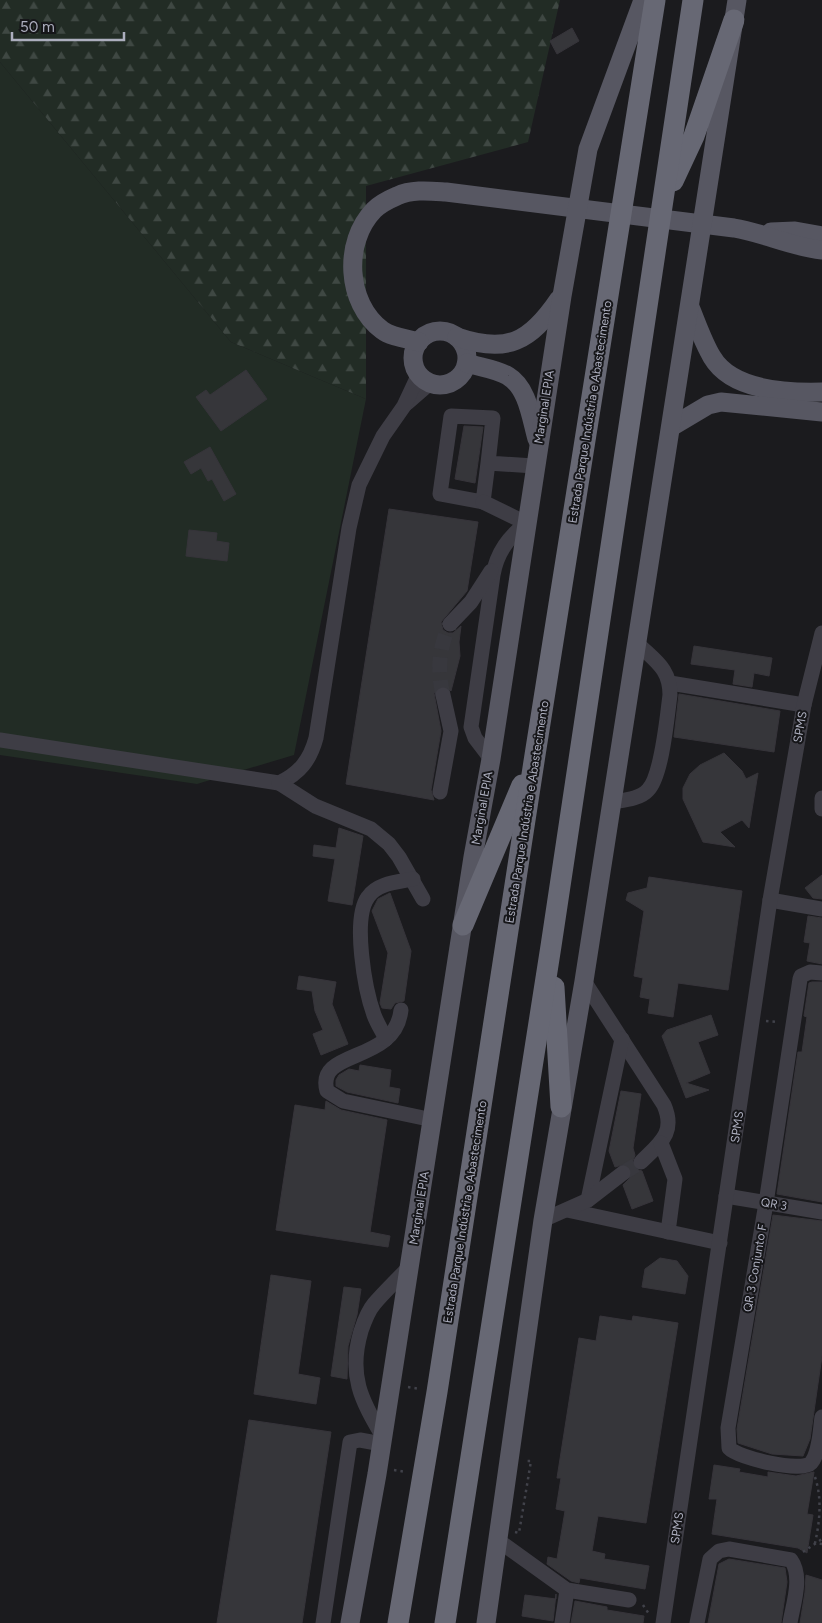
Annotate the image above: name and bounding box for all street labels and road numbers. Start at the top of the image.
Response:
street label: Estrada Parque Indústria e Abastecimento [565,300,615,524]
street label: Marginal EPIA [531,369,557,445]
street label: Estrada Parque Indústria e Abastecimento [502,700,552,924]
street label: SPMS [790,710,810,744]
street label: Marginal EPIA [469,770,495,846]
street label: Estrada Parque Indústria e Abastecimento [440,1100,490,1324]
street label: SPMS [728,1110,746,1144]
street label: Marginal EPIA [406,1170,432,1246]
street label: QR 3 [760,1195,788,1213]
street label: QR 3 Conjunto F [740,1222,770,1313]
street label: SPMS [668,1511,686,1545]

